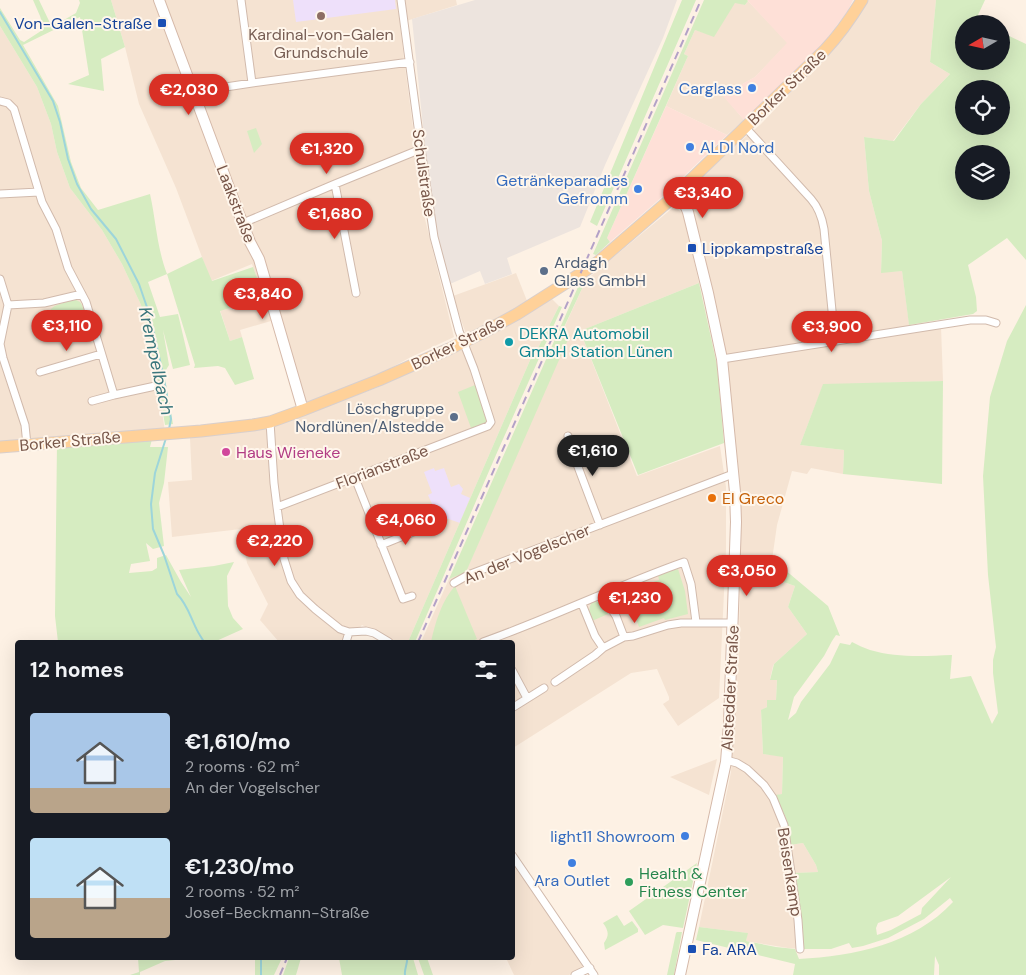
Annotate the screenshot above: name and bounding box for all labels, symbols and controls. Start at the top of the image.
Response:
marker: Kardinal-von-Galen Grundschule [315,10,327,22]
place label: Von-Galen-Straße [14,13,152,34]
north arrow [955,15,1010,70]
map controls [955,15,1010,200]
marker: Von-Galen-Straße [156,17,168,29]
place label: Kardinal-von-Galen Grundschule [248,24,394,63]
street label: Borker Straße [743,44,831,130]
pin: €2,030 [148,74,230,116]
place label: Carglass [679,78,742,99]
text: €2,030 [160,79,218,100]
button: locate [955,80,1010,135]
marker: Carglass [746,82,758,94]
street label: Schulstraße [407,128,441,218]
pin: €1,320 [286,132,368,175]
place label: ALDI Nord [700,137,774,158]
text: €1,320 [301,138,353,159]
marker: ALDI Nord [684,141,696,153]
button: layers [955,145,1010,200]
street label: Laakstraße [212,162,260,246]
place label: Getränkeparadies Gefromm [496,170,628,209]
pin: €3,340 [662,176,744,219]
text: €3,340 [674,182,732,203]
marker: Getränkeparadies Gefromm [632,183,644,195]
pin: €1,680 [294,198,376,240]
text: €1,680 [308,203,362,224]
place label: Lippkampstraße [702,238,823,259]
marker: Lippkampstraße [686,242,698,254]
place label: Ardagh Glass GmbH [554,252,646,291]
marker: Ardagh Glass GmbH [538,265,550,277]
pin: €3,840 [222,278,304,320]
text: €3,840 [234,283,292,304]
water label: Krempelbach [133,305,179,417]
pin: €3,110 [26,310,108,352]
pin: €3,900 [791,310,873,353]
street label: Borker Straße [408,311,508,375]
text: €3,110 [42,315,92,336]
text: €3,900 [803,316,861,337]
place label: DEKRA Automobil GmbH Station Lünen [519,323,673,362]
marker: DEKRA Automobil GmbH Station Lünen [503,336,515,348]
place label: Löschgruppe Nordlünen/Alstedde [295,398,444,437]
marker: Löschgruppe Nordlünen/Alstedde [448,411,460,423]
street label: Borker Straße [19,426,121,456]
pin: €1,610 [552,434,634,477]
street label: Florianstraße [333,440,431,494]
text: €1,610 [568,440,618,461]
place label: Haus Wieneke [236,442,340,463]
marker: Haus Wieneke [220,446,232,458]
place label: El Greco [722,488,784,509]
marker: El Greco [706,492,718,504]
pin: €4,060 [365,504,447,546]
text: €4,060 [376,509,436,530]
street label: An der Vogelscher [461,519,594,589]
pin: €2,220 [234,524,316,567]
text: €2,220 [247,530,303,551]
pin: €3,050 [706,554,788,597]
text: €3,050 [718,560,776,581]
pin: €1,230 [594,582,676,624]
text: €1,230 [609,587,661,608]
street label: Alstedder Straße [716,625,744,751]
text: 12 homes [30,656,124,684]
icon: filters [472,656,500,684]
text: €1,610/mo [185,728,290,756]
icon: home [70,733,130,793]
text: 2 rooms · 62 m² [185,756,300,777]
text: An der Vogelscher [185,777,320,798]
place label: light11 Showroom [550,826,675,847]
street label: Beisenkamp [773,826,807,918]
marker: light11 Showroom [679,830,691,842]
text: €1,230/mo [185,853,294,881]
marker: Ara Outlet [566,857,578,869]
icon: home [70,858,130,918]
place label: Health & Fitness Center [639,863,747,902]
place label: Ara Outlet [534,870,610,891]
marker: Health & Fitness Center [623,876,635,888]
text: 2 rooms · 52 m² [185,881,300,902]
text: Josef-Beckmann-Straße [185,902,369,923]
place label: Fa. ARA [702,939,757,960]
marker: Fa. ARA [686,943,698,955]

